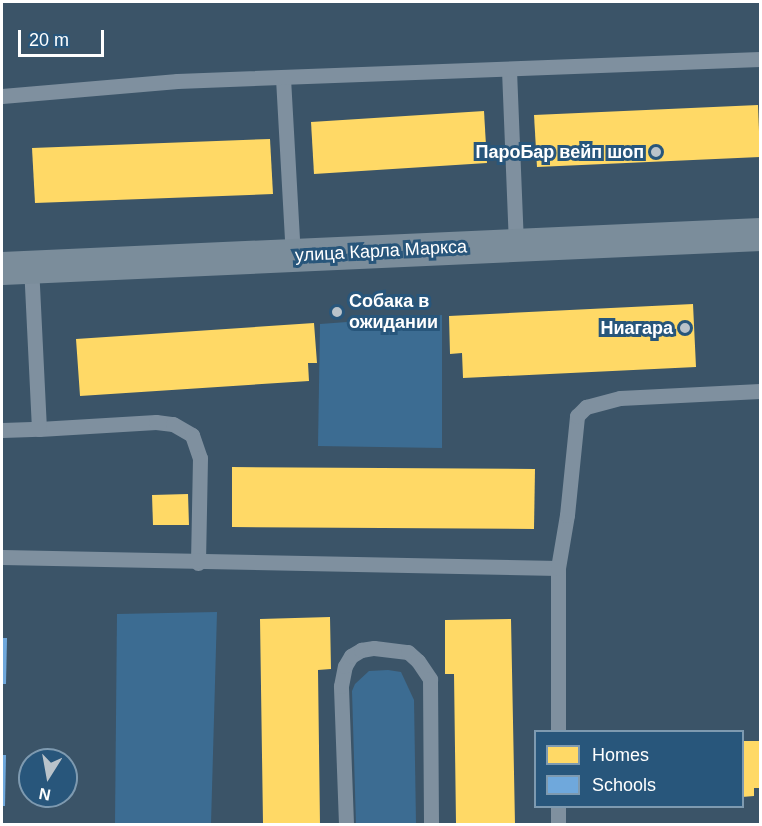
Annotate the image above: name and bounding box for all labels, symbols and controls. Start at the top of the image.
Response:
scale bar [21,18,106,56]
text: 20 m [29,30,69,50]
place label: ПароБар вейп шоп [475,141,644,163]
marker: ПароБар вейп шоп [649,145,663,159]
street label: улица Карла Маркса [294,236,468,266]
place label: Собака в ожидании [349,291,438,334]
marker: Собака в ожидании [330,305,344,319]
place label: Ниагара [600,317,673,339]
marker: Ниагара [678,321,692,335]
legend [534,730,744,808]
text: Homes [592,745,649,765]
north arrow [18,748,78,808]
text: Schools [592,775,656,795]
text: N [38,785,52,804]

